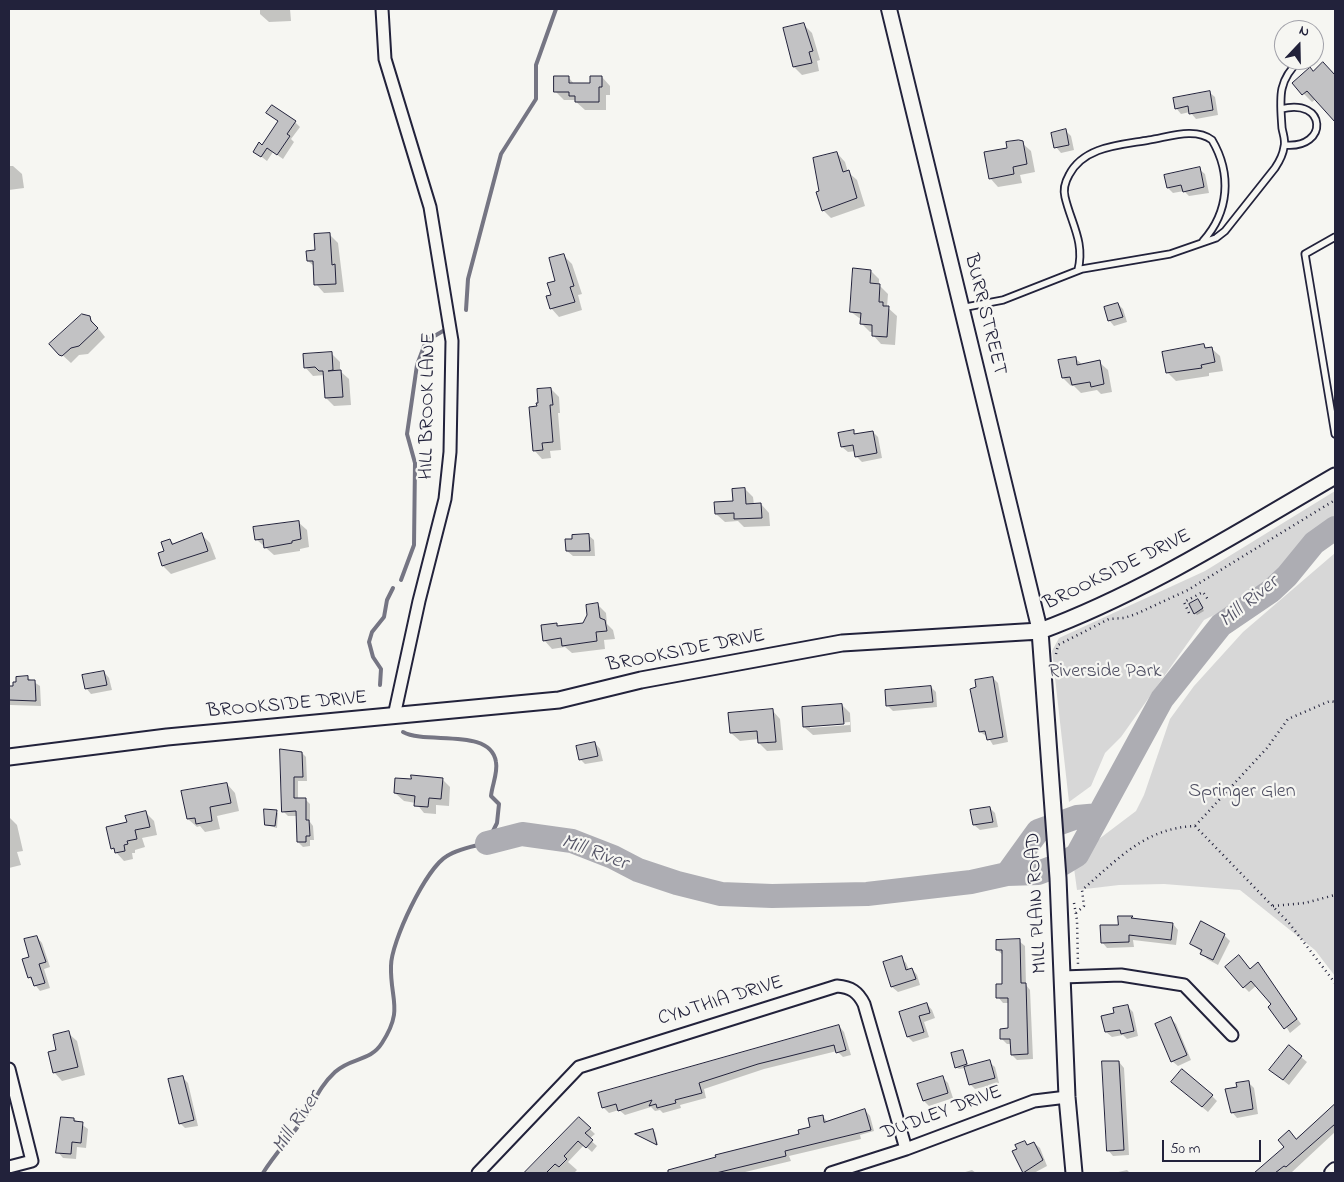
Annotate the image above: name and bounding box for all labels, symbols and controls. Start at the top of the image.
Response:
north arrow [1274,20,1324,70]
text: N [1296,20,1312,43]
street label: BURR STREET [957,252,1011,378]
street label: HILL BROOK LANE [416,332,442,480]
street label: BROOKSIDE DRIVE [1040,525,1196,617]
water label: Mill River [1215,572,1285,634]
street label: BROOKSIDE DRIVE [605,625,767,679]
park label: Riverside Park [1048,661,1162,685]
street label: BROOKSIDE DRIVE [206,687,368,725]
park label: Springer Glen [1188,781,1296,805]
water label: Mill River [557,830,631,878]
street label: MILL PLAIN ROAD [1022,832,1054,974]
street label: CYNTHIA DRIVE [656,972,786,1032]
street label: DUDLEY DRIVE [878,1081,1006,1147]
water label: Mill River [268,1087,328,1159]
scale bar [1164,1130,1263,1162]
text: 50 m [1170,1138,1200,1160]

